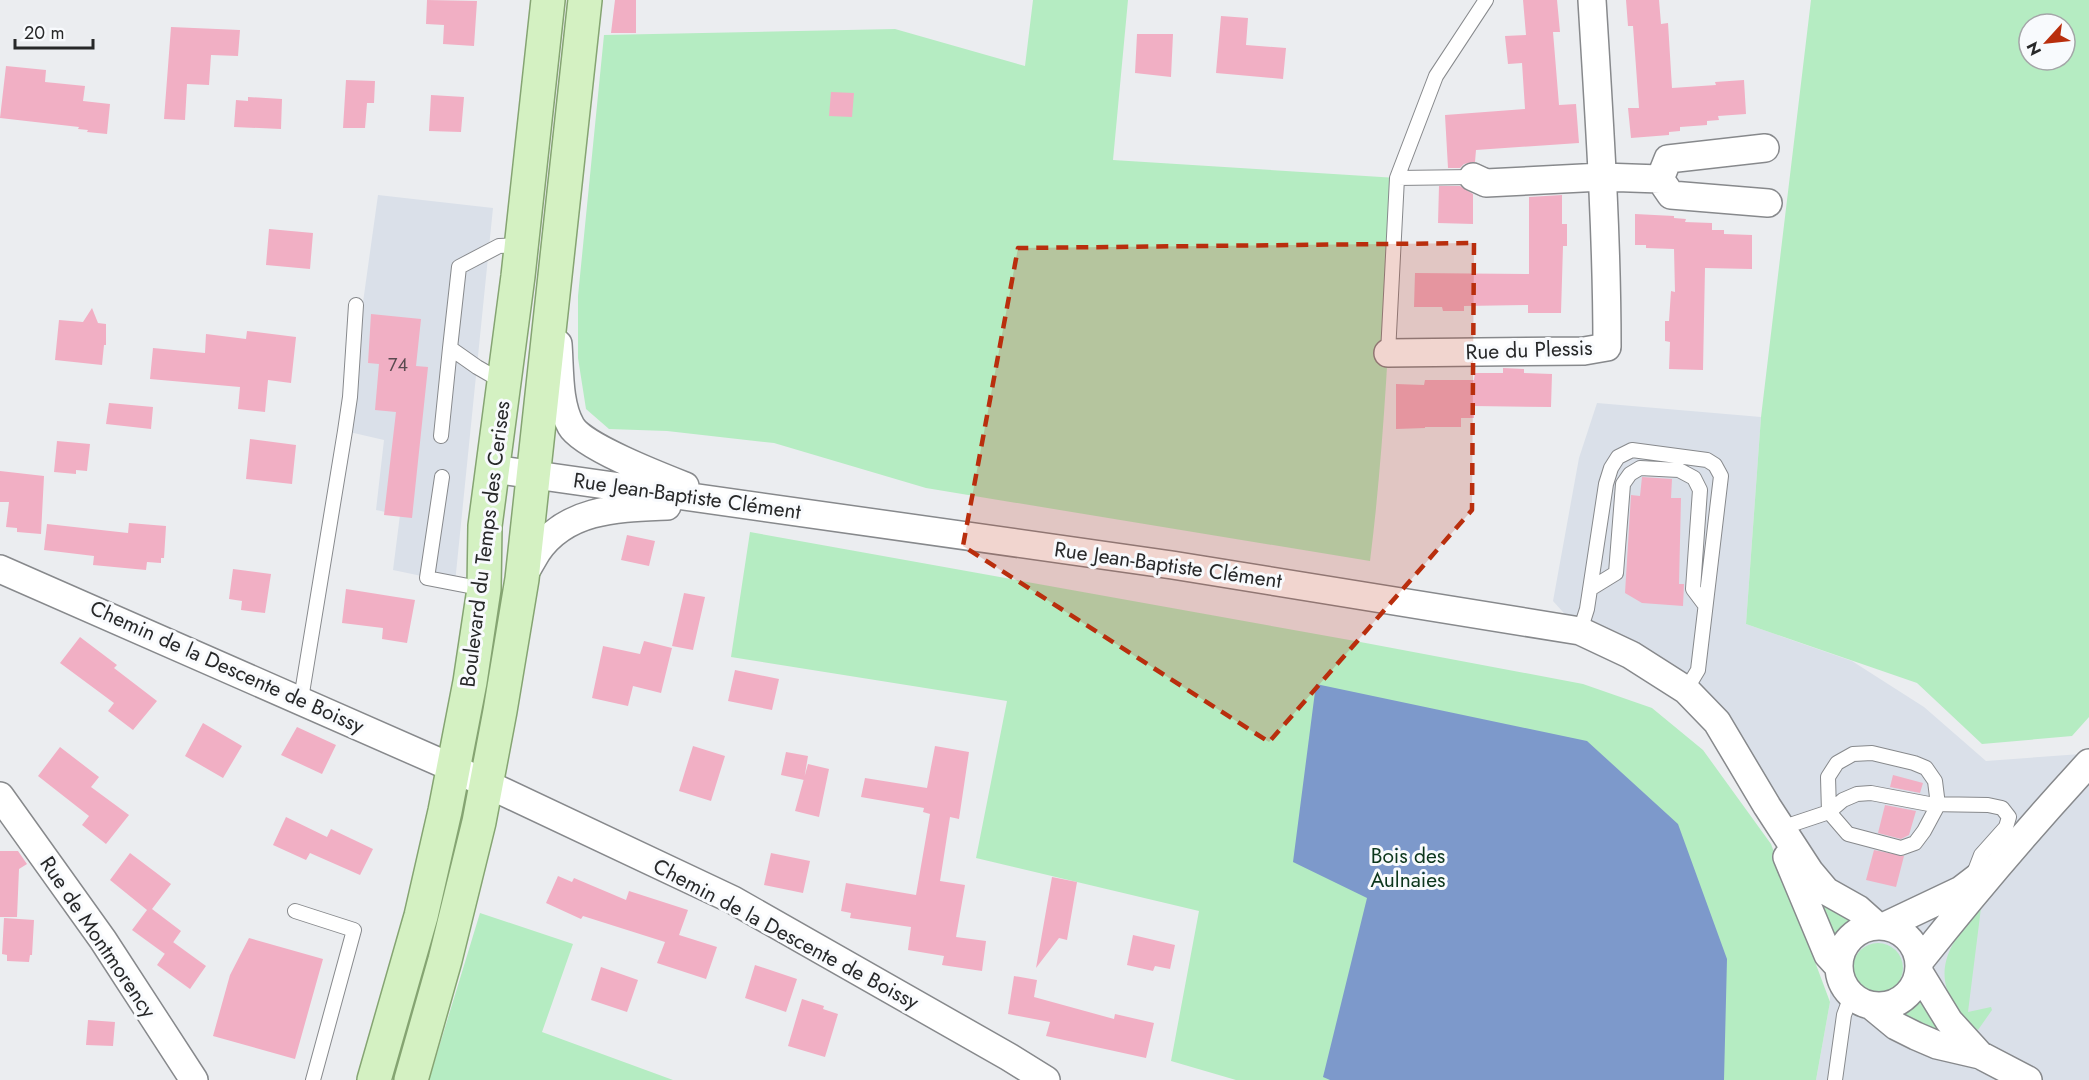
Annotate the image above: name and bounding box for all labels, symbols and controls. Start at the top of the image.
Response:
scale bar [15,12,93,50]
north arrow [2017,12,2077,72]
text: 20 m [24,20,64,46]
text: N [2021,38,2047,59]
street label: Rue du Plessis [1465,333,1593,367]
house number: 74 [388,352,408,378]
street label: Boulevard du Temps des Cerises [453,399,517,689]
street label: Rue Jean-Baptiste Clément [571,465,803,527]
street label: Rue Jean-Baptiste Clément [1052,534,1284,596]
street label: Chemin de la Descente de Boissy [85,593,369,741]
park label: Bois des Aulnaies [1370,841,1446,895]
street label: Rue de Montmorency [33,850,164,1025]
street label: Chemin de la Descente de Boissy [648,851,925,1017]

